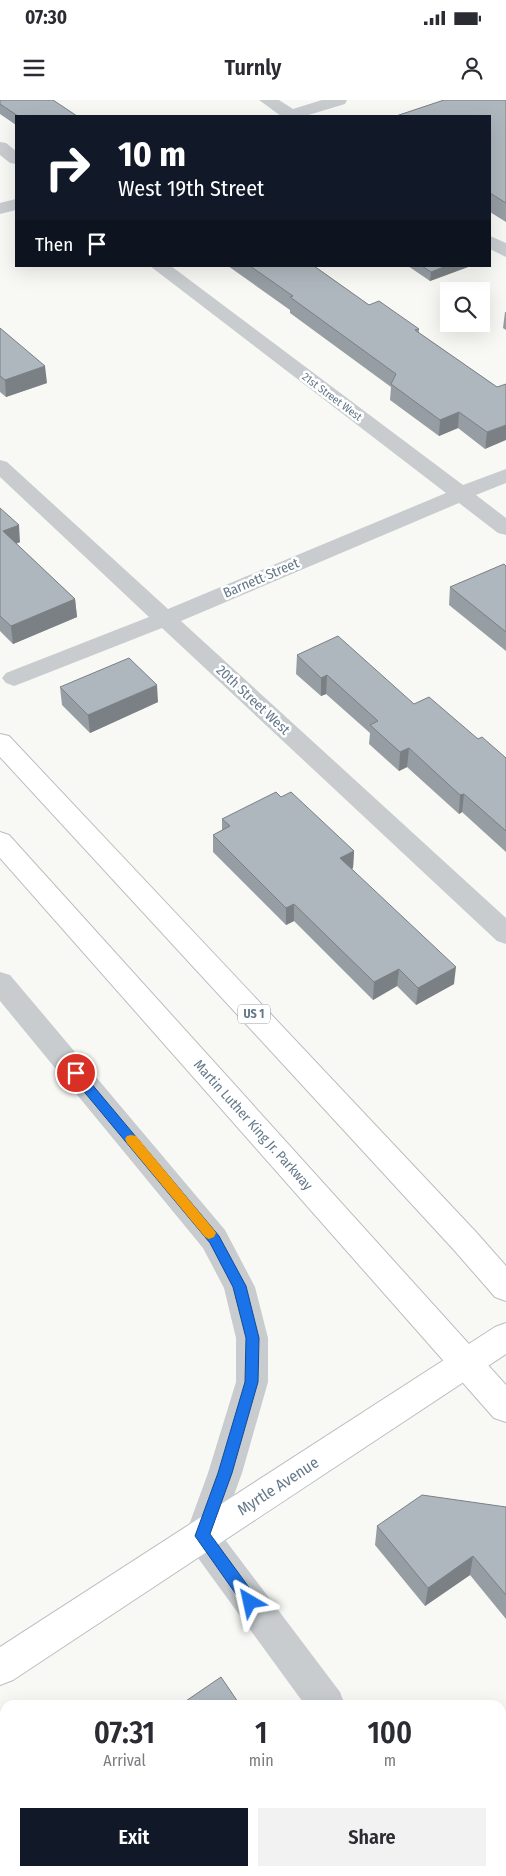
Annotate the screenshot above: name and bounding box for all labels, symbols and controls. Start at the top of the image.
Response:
text: 07:30 [25,6,67,29]
icon: menu [20,54,48,82]
text: Turnly [225,54,281,81]
icon: person [458,54,486,82]
text: 10 m [118,133,186,175]
icon: right [35,135,100,200]
text: West 19th Street [118,175,264,202]
icon: arrive [83,230,111,258]
text: Then [35,233,73,256]
map controls [440,282,490,332]
button: search [440,282,490,332]
street label: 21st Street West [300,370,365,424]
street label: Barnett Street [221,554,302,602]
street label: 20th Street West [213,662,294,739]
road number: US 1 [238,1004,270,1024]
pin [55,1052,97,1094]
street label: Martin Luther King Jr. Parkway [190,1056,317,1194]
icon: arrive [62,1059,90,1087]
street label: Myrtle Avenue [234,1453,322,1519]
position arrow [223,1575,275,1627]
text: 07:31 [94,1715,155,1751]
text: 1 [255,1715,267,1751]
text: 100 [367,1715,412,1751]
text: Arrival [103,1751,146,1770]
text: min [249,1751,274,1770]
text: m [384,1751,396,1770]
button: Exit [20,1808,248,1866]
button: Share [258,1808,486,1866]

